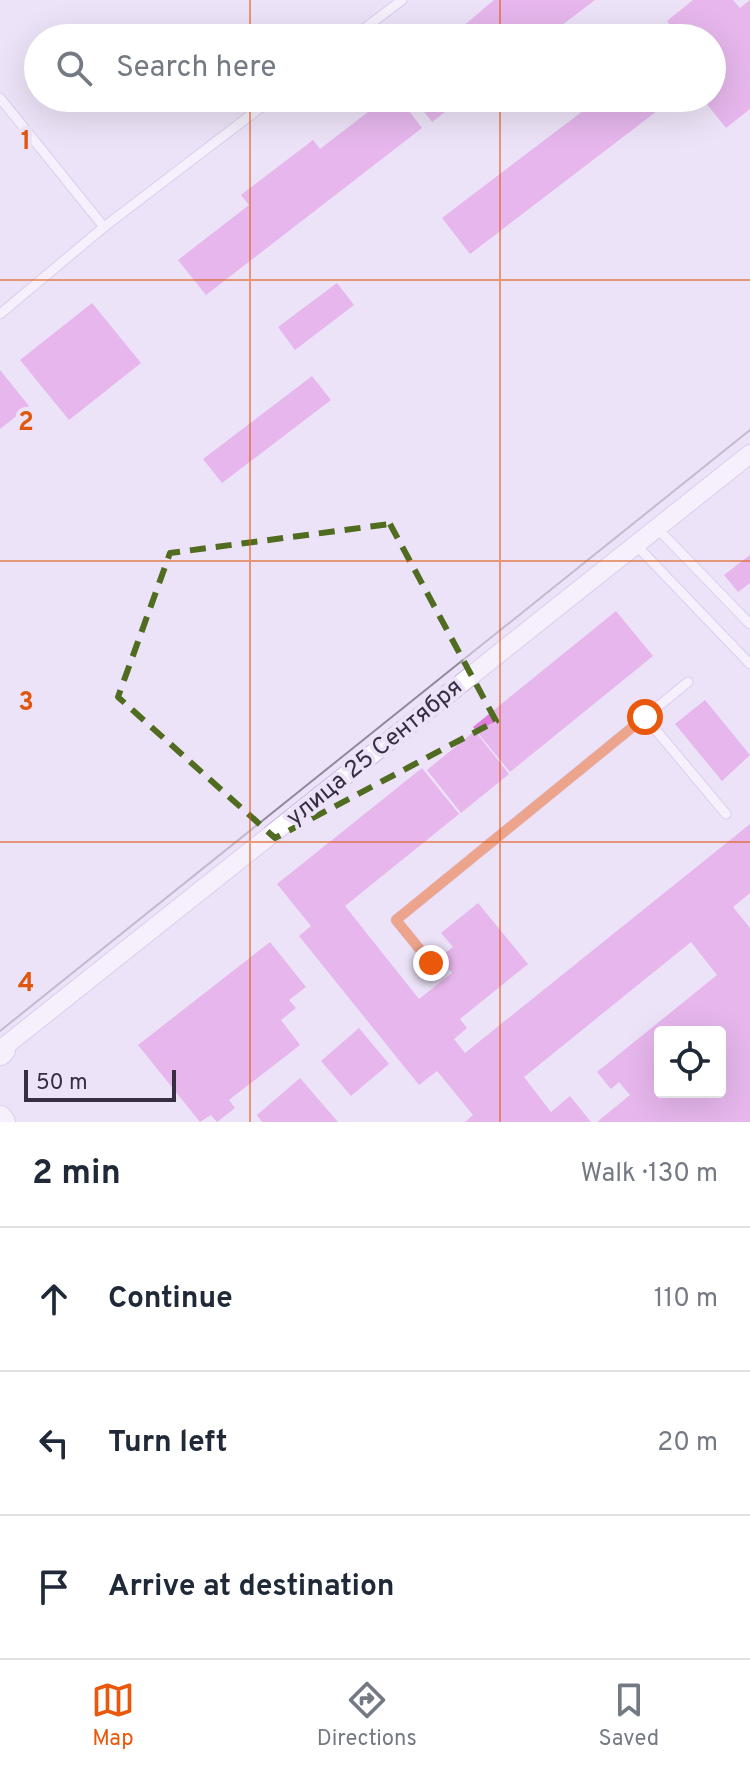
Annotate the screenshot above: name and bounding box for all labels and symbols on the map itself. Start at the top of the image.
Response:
text: 1 [21,126,31,159]
text: 2 [18,407,34,440]
street label: улица 25 Сентября [281,673,469,833]
text: 3 [18,687,34,720]
route start [627,699,663,735]
route end [413,945,449,981]
text: 4 [18,968,34,1001]
scale bar [24,1066,176,1102]

